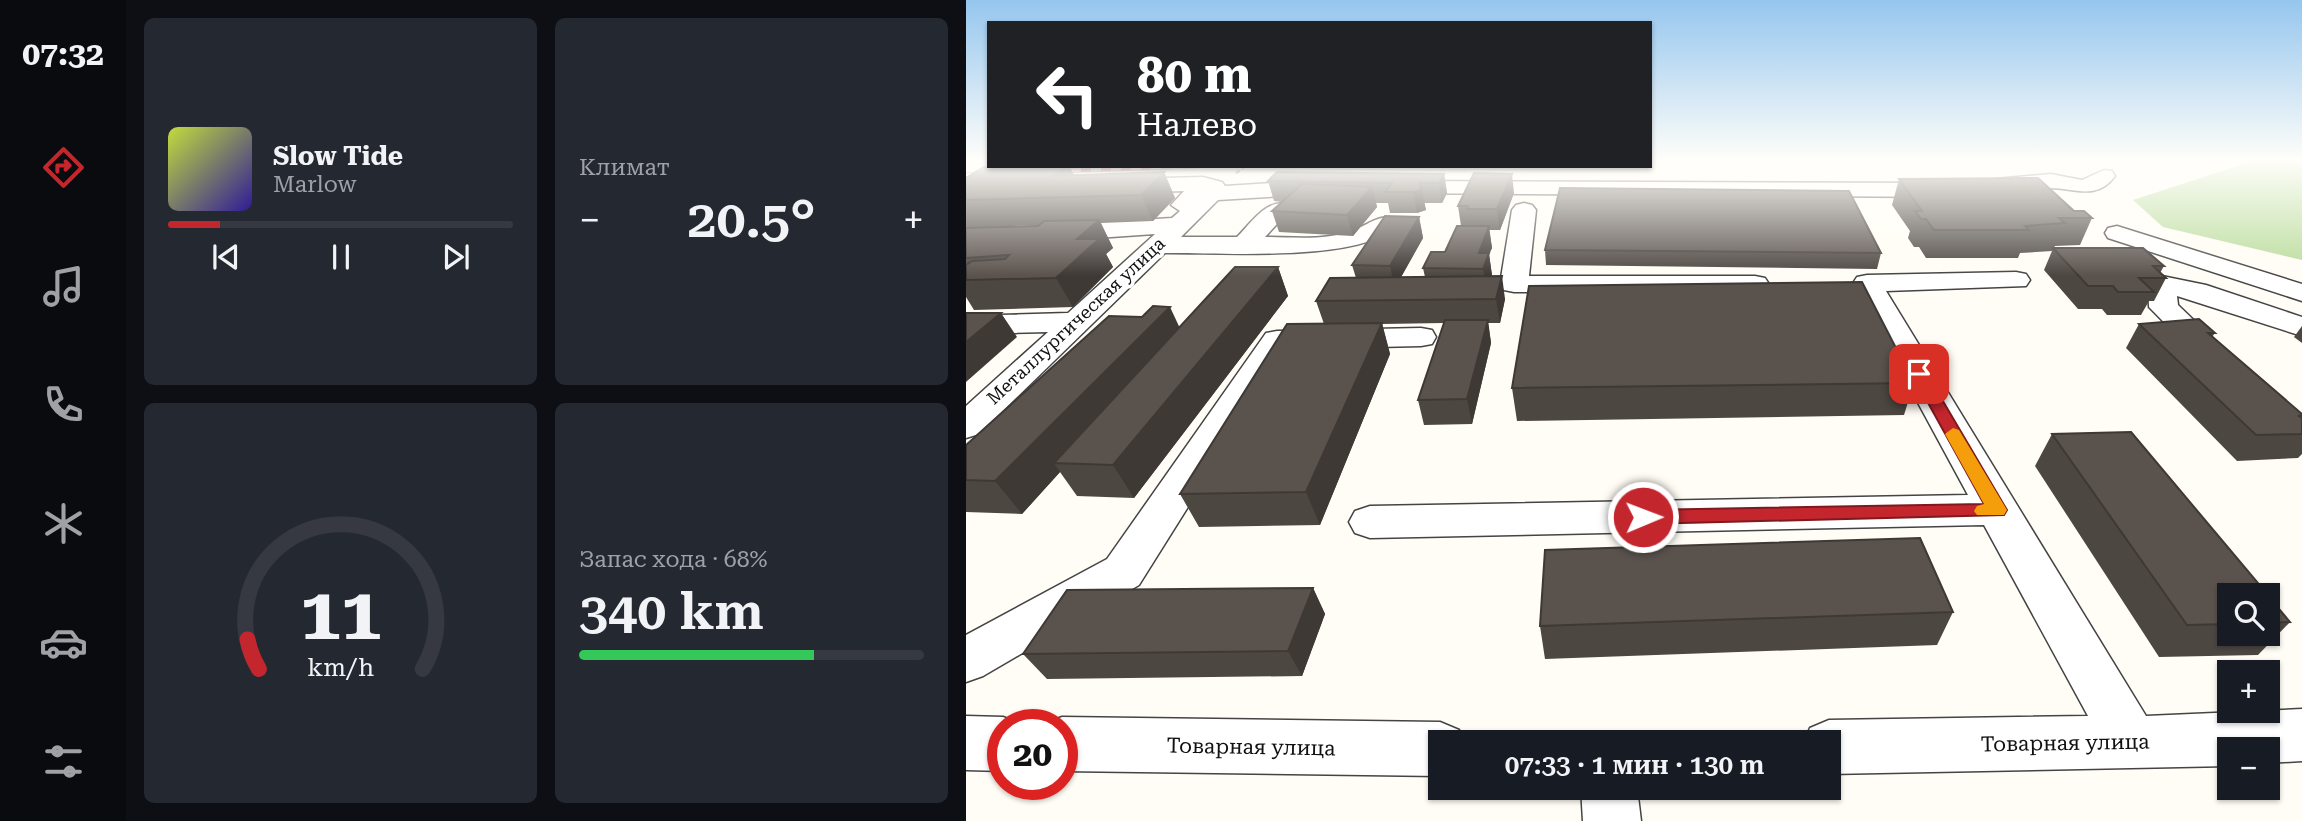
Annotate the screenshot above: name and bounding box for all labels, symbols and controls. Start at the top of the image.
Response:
text: 07:32 [22,35,104,73]
text: 80 m [1137,47,1252,104]
icon: left [1022,49,1113,140]
text: Налево [1137,106,1257,144]
text: Slow Tide [273,141,403,171]
icon: directions [39,143,88,192]
text: Климат [579,154,670,181]
text: Marlow [273,171,356,198]
text: 20.5° [687,189,816,250]
text: − [579,198,600,242]
text: + [903,198,924,242]
street label: Металлургическая улица [982,233,1169,409]
icon: previous [207,238,245,276]
icon: pause [322,238,360,276]
icon: next [437,238,475,276]
icon: music [39,262,88,311]
pin [1889,344,1949,404]
icon: arrive [1900,355,1938,393]
icon: phone [39,380,88,429]
position arrow [1606,480,1680,554]
icon: climate [39,499,88,548]
text: Запас хода · 68% [579,546,768,573]
text: 11 [300,572,381,657]
text: 340 km [579,581,764,642]
map controls [2217,583,2280,800]
button: search [2217,583,2280,646]
icon: car [39,618,88,667]
text: km/h [307,653,374,682]
button: + [2217,660,2280,723]
speed limit sign: 20 [987,709,1078,800]
street label: Товарная улица [1980,730,2150,756]
street label: Товарная улица [1166,734,1336,760]
icon: filters [39,737,88,786]
button: − [2217,737,2280,800]
text: 07:33 · 1 мин · 130 m [1505,750,1764,780]

